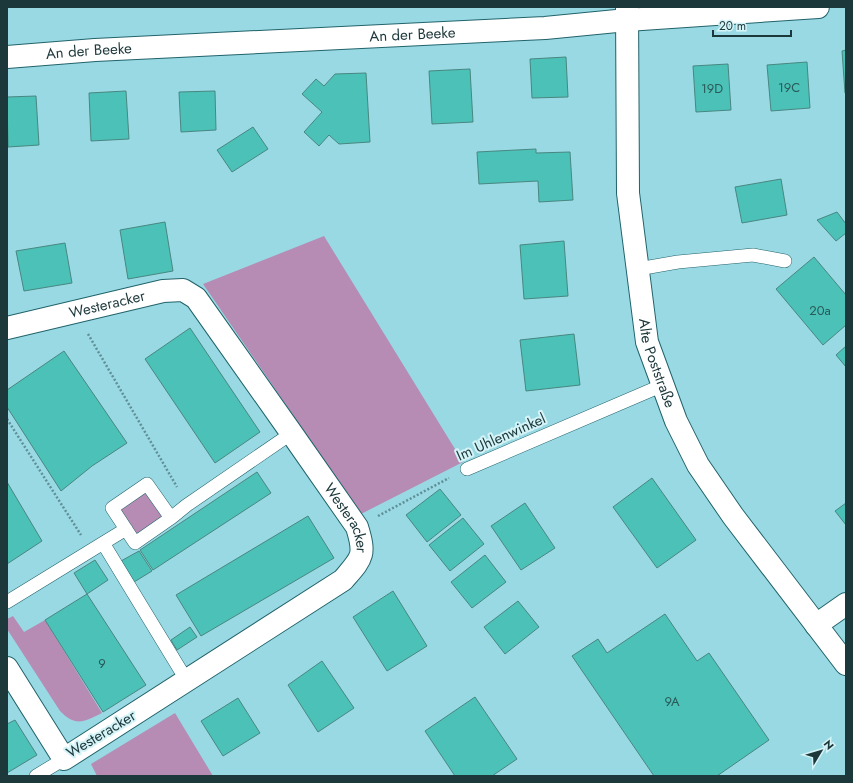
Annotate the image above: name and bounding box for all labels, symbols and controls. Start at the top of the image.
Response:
scale bar [713,12,791,38]
text: 20 m [719,17,746,35]
street label: An der Beeke [369,21,456,48]
street label: An der Beeke [45,37,133,65]
house number: 19C [778,78,800,97]
house number: 19D [701,79,723,98]
street label: Westeracker [67,284,148,324]
house number: 20a [809,301,831,320]
street label: Alte Poststraße [633,317,681,411]
street label: Im Uhlenwinkel [453,407,549,467]
street label: Westeracker [319,479,373,554]
house number: 9 [98,654,106,673]
house number: 9A [664,692,680,711]
street label: Westeracker [62,704,141,763]
north arrow [801,731,841,771]
text: N [820,736,838,753]

